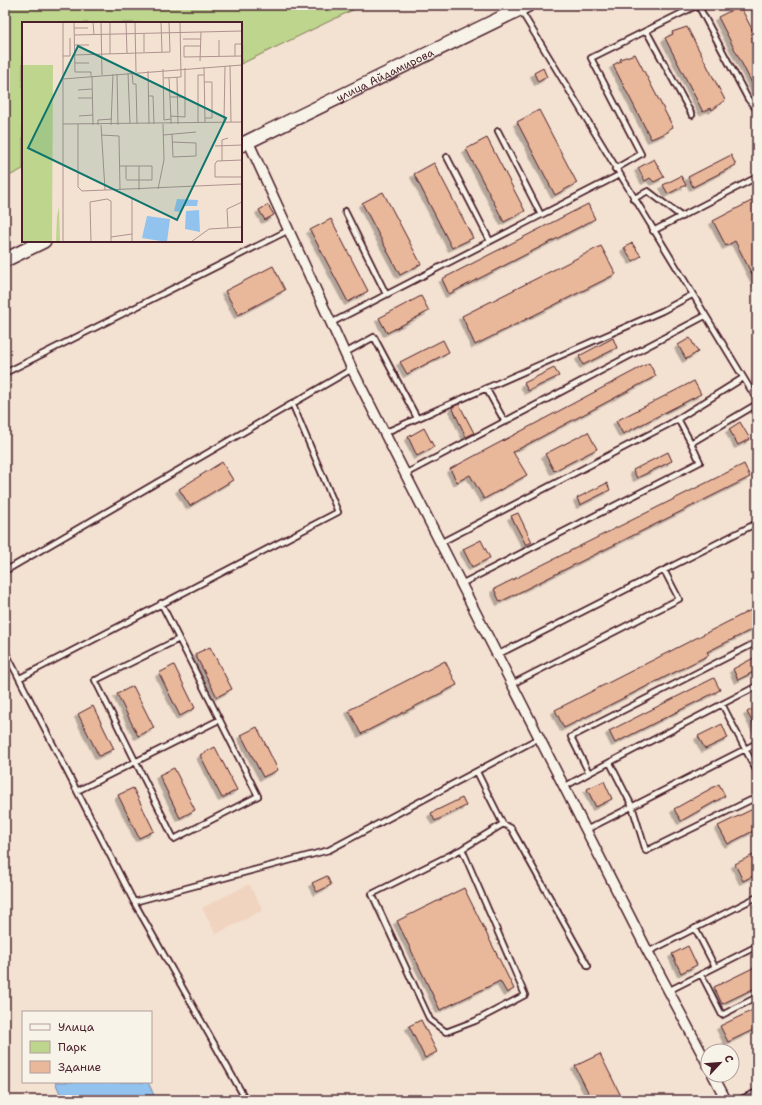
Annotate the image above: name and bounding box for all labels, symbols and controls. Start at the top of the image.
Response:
inset map [22,22,242,242]
street label: улица Айдамирова [333,45,436,105]
legend [22,1011,152,1083]
text: Улица [58,1019,95,1035]
text: Парк [58,1039,87,1055]
north arrow [700,1043,740,1083]
text: С [720,1053,737,1065]
text: Здание [58,1059,102,1075]

